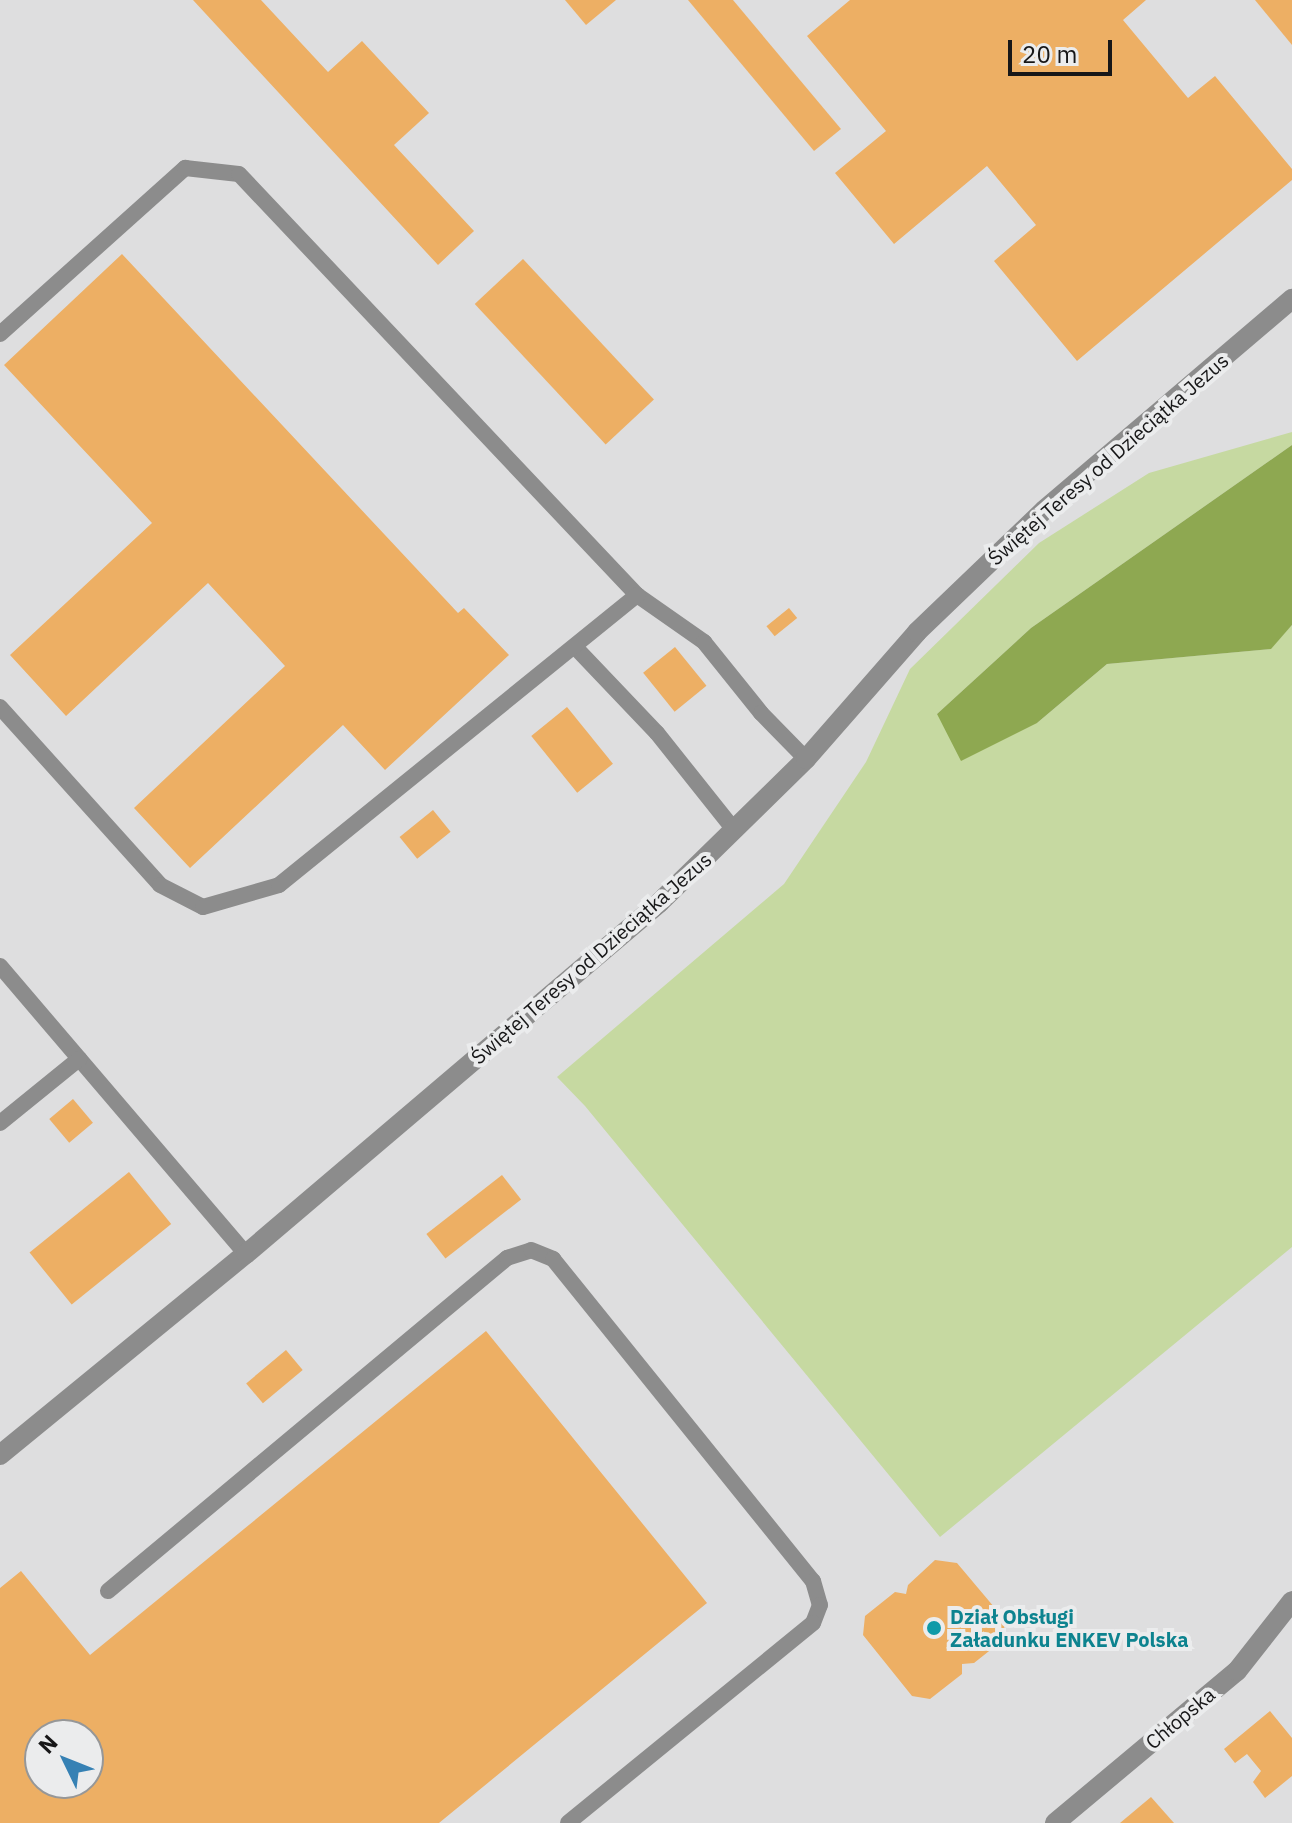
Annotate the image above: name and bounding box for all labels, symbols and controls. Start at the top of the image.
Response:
scale bar [1012,24,1116,74]
text: 20 m [1022,38,1077,70]
street label: Świętej Teresy od Dzieciątka Jezus [983,348,1233,570]
street label: Świętej Teresy od Dzieciątka Jezus [466,847,716,1069]
place label: Dział Obsługi Załadunku ENKEV Polska [950,1604,1189,1651]
marker: Dział Obsługi Załadunku ENKEV Polska [925,1619,943,1637]
street label: Chłopska [1140,1682,1220,1754]
north arrow [24,1719,104,1799]
text: N [32,1728,64,1759]

